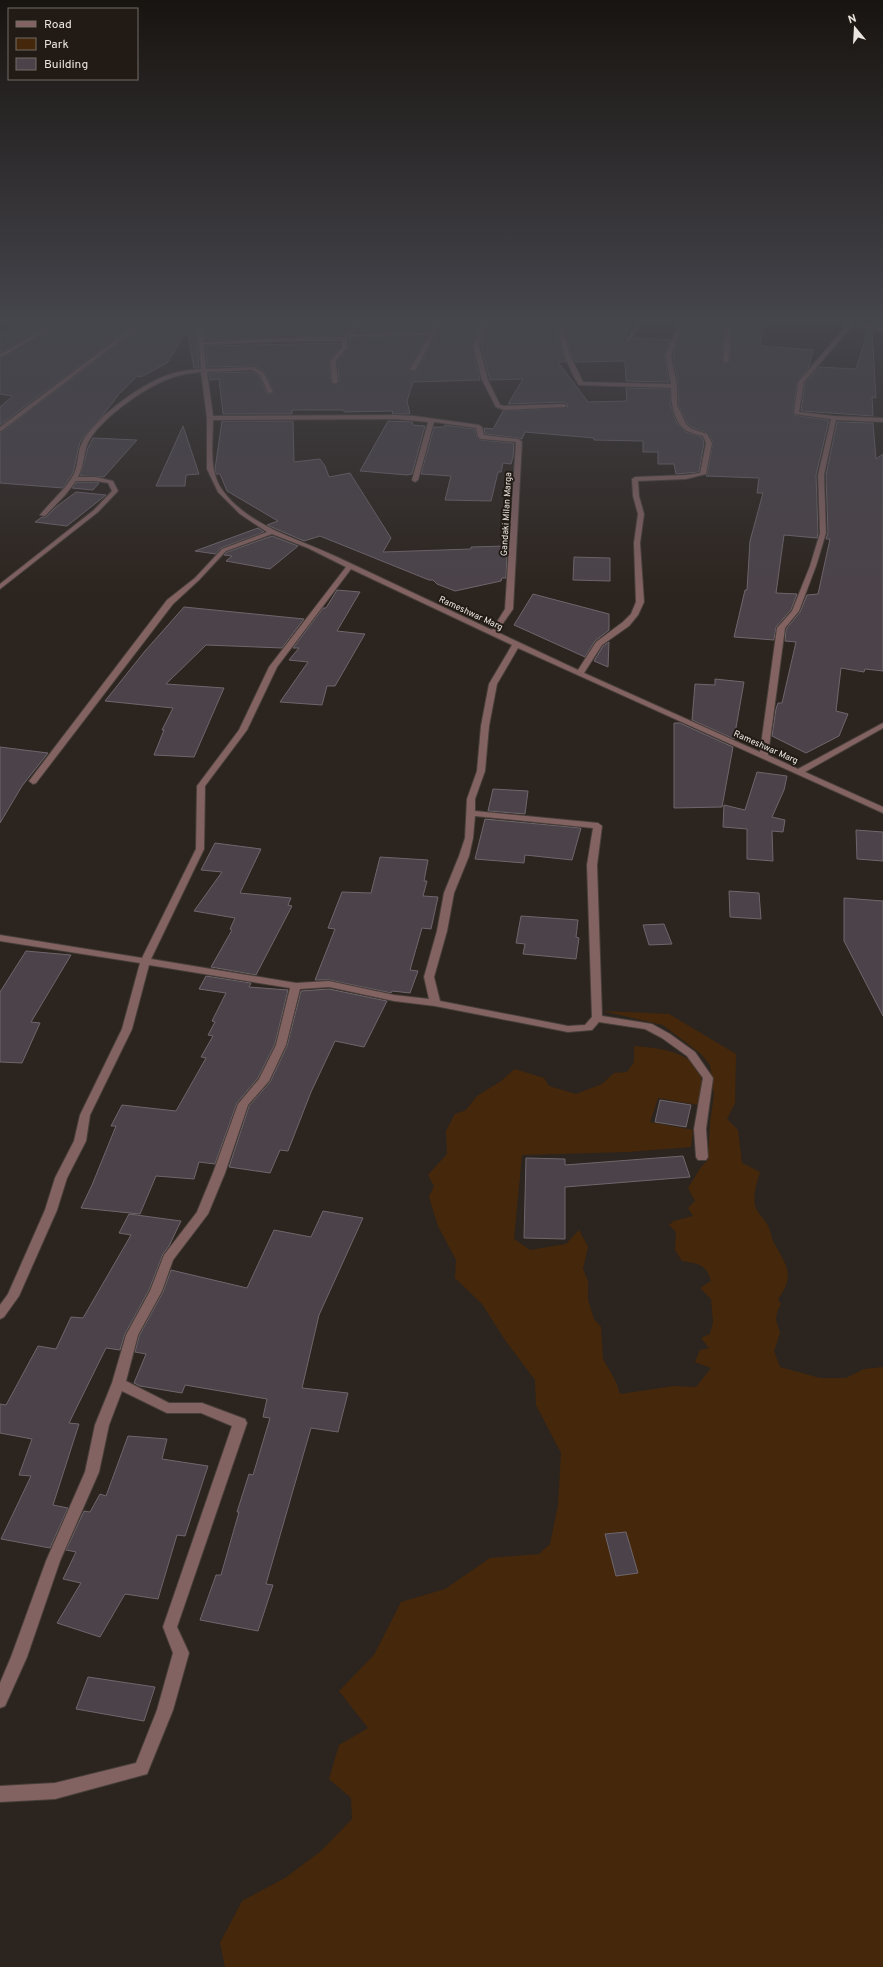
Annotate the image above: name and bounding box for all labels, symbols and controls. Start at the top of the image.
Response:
legend [8,8,138,80]
north arrow [835,8,875,48]
text: N [846,12,858,27]
text: Road [44,17,72,33]
text: Park [44,37,69,53]
text: Building [44,57,88,73]
street label: Gandaki Milan Marga [499,471,514,556]
street label: Rameshwar Marg [437,594,505,633]
street label: Rameshwar Marg [732,728,800,767]

